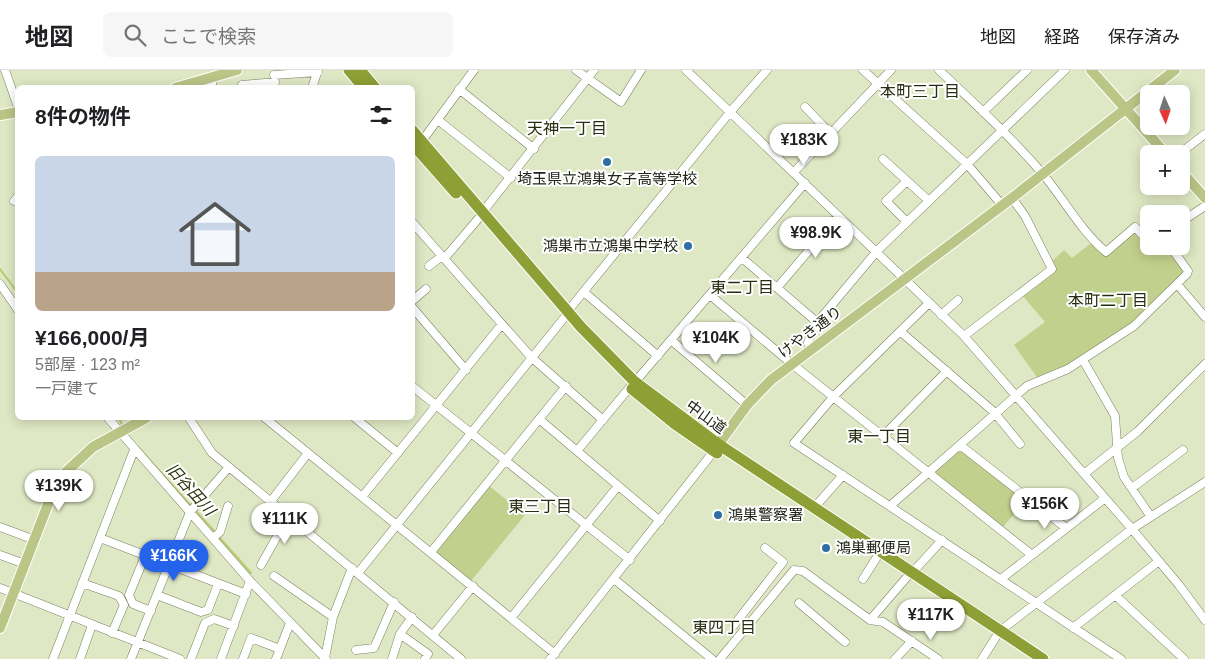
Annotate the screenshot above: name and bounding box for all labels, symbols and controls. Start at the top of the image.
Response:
search box [103,12,453,57]
icon: search [121,21,149,49]
text: 地図 [25,23,73,50]
text: ここで検索 [161,26,256,47]
text: 地図 [980,27,1016,47]
text: 経路 [1044,27,1080,47]
text: 保存済み [1108,27,1180,47]
district label: 本町三丁目 [880,83,960,100]
north arrow [1140,85,1190,135]
map controls [1140,85,1190,255]
icon: filters [367,101,395,129]
text: 8件の物件 [35,105,131,128]
district label: 天神一丁目 [527,120,607,137]
pin: ¥183K [769,124,839,166]
text: ¥183K [780,131,828,148]
button: + [1140,145,1190,195]
marker: 埼玉県立鴻巣女子高等学校 [601,156,613,168]
place label: 埼玉県立鴻巣女子高等学校 [517,170,697,187]
icon: home [170,189,260,279]
button: − [1140,205,1190,255]
pin: ¥98.9K [775,216,857,259]
text: ¥98.9K [790,224,842,241]
place label: 鴻巣市立鴻巣中学校 [543,237,678,254]
marker: 鴻巣市立鴻巣中学校 [682,240,694,252]
district label: 東二丁目 [710,279,774,296]
district label: 本町二丁目 [1068,292,1148,309]
street label: けやき通り [775,302,845,361]
pin: ¥104K [681,322,751,364]
text: ¥166,000/月 [35,326,149,349]
text: ¥104K [692,329,740,346]
text: 5部屋 · 123 m² [35,356,140,373]
text: 一戸建て [35,380,99,397]
street label: 中山道 [683,396,729,437]
district label: 東一丁目 [847,428,911,445]
water label: 旧谷田川 [163,460,220,520]
pin: ¥139K [24,470,94,512]
text: ¥139K [35,477,83,494]
pin: ¥156K [1010,488,1080,530]
text: ¥156K [1021,495,1069,512]
district label: 東三丁目 [508,498,572,515]
pin: ¥111K [250,502,320,545]
place label: 鴻巣警察署 [728,506,803,523]
marker: 鴻巣警察署 [712,509,724,521]
text: ¥111K [262,510,308,527]
place label: 鴻巣郵便局 [836,539,911,556]
pin: ¥166K [139,540,209,582]
marker: 鴻巣郵便局 [820,542,832,554]
text: ¥166K [150,547,198,564]
pin: ¥117K [896,598,966,641]
text: ¥117K [908,606,954,623]
district label: 東四丁目 [692,619,756,636]

